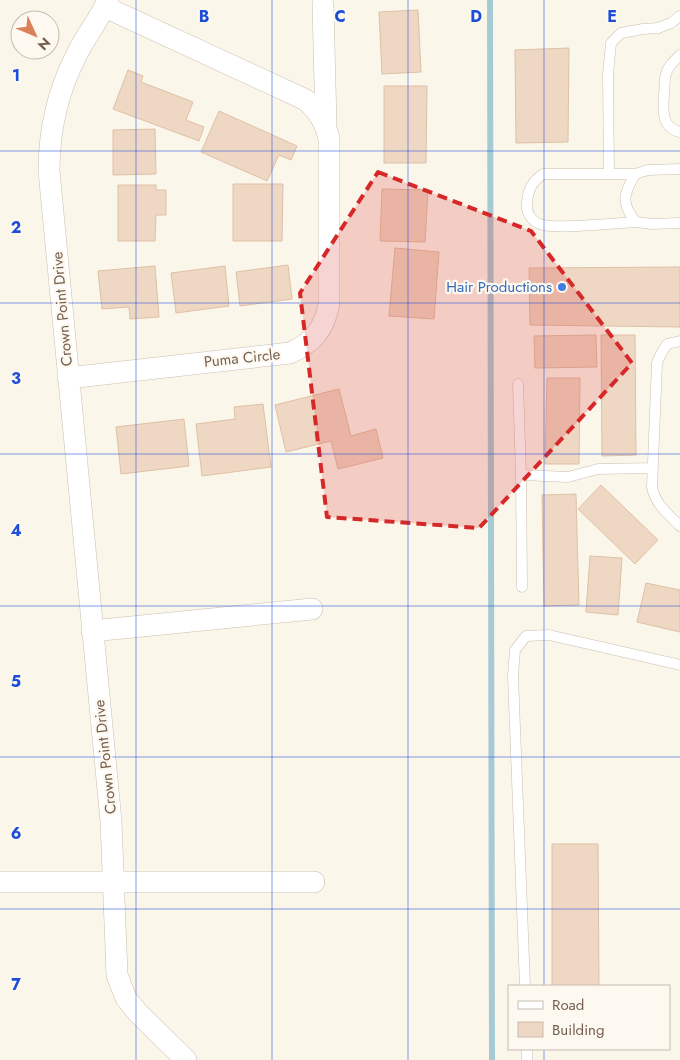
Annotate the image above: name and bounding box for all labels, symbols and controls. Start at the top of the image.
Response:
text: B [199,5,209,28]
text: C [334,5,346,28]
text: D [470,5,482,28]
text: E [607,5,617,28]
north arrow [10,10,60,60]
text: N [33,33,55,55]
text: 1 [12,64,20,87]
text: 2 [11,216,21,239]
street label: Crown Point Drive [46,251,78,367]
place label: Hair Productions [446,276,552,298]
marker: Hair Productions [556,281,568,293]
street label: Puma Circle [203,343,282,373]
text: 3 [11,367,21,390]
text: 4 [10,519,22,542]
text: 5 [11,670,21,693]
street label: Crown Point Drive [88,698,122,815]
text: 6 [11,822,21,845]
text: 7 [11,973,21,996]
legend [508,985,670,1050]
text: Road [552,994,584,1016]
text: Building [552,1019,604,1041]

